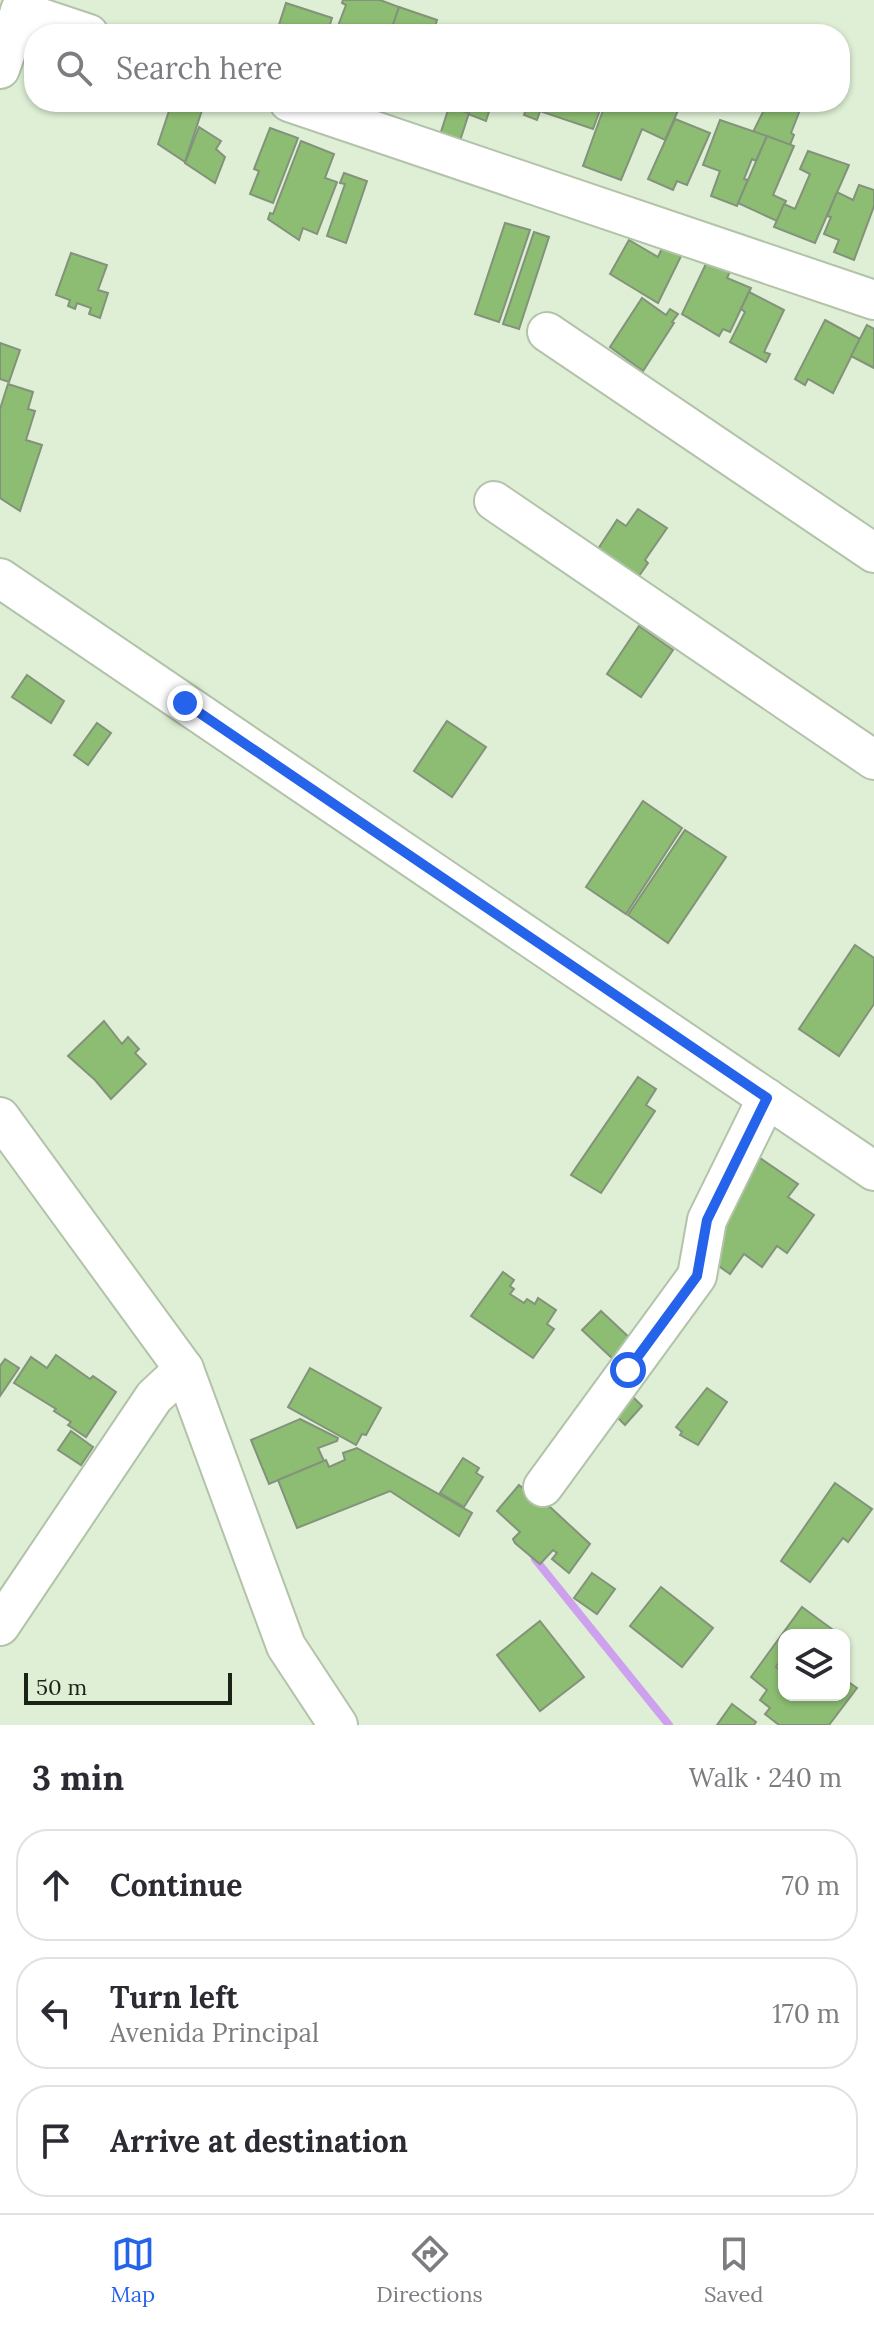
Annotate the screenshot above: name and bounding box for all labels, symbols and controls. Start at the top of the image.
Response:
search box [24,24,850,112]
icon: search [52,46,96,90]
text: Search here [116,49,283,87]
route end [167,685,203,721]
route start [610,1352,646,1388]
map controls [778,1629,850,1701]
button: layers [778,1629,850,1701]
scale bar [24,1669,232,1705]
text: 50 m [36,1673,87,1701]
text: 3 min [32,1756,124,1799]
text: Walk · 240 m [689,1761,842,1794]
icon: ahead [34,1863,78,1907]
text: Continue [110,1866,242,1904]
text: 70 m [782,1869,840,1902]
text: Turn left [110,1978,238,2016]
icon: left [34,1991,78,2035]
text: 170 m [772,1997,840,2030]
text: Avenida Principal [110,2016,319,2049]
icon: arrive [34,2119,78,2163]
text: Arrive at destination [110,2122,408,2160]
tab: Map [111,2232,155,2308]
tab: Directions [376,2232,483,2308]
tab: Saved [704,2232,763,2308]

